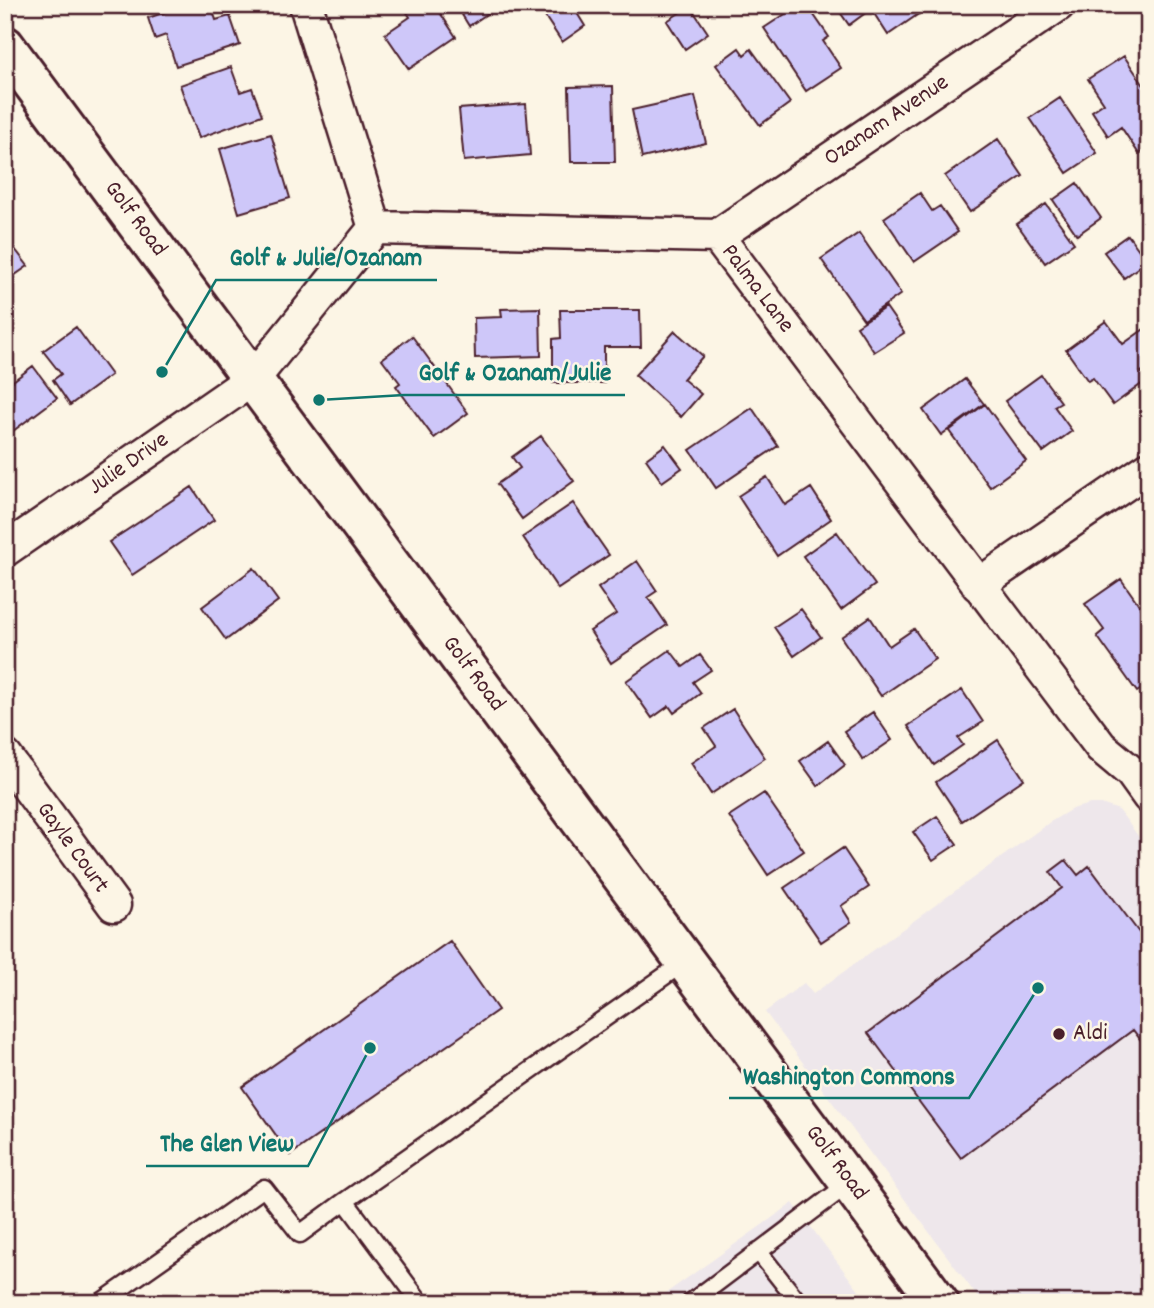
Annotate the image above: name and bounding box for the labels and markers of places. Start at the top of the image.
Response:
callout: Golf & Julie/Ozanam [216,233,437,280]
callout: Golf & Ozanam/Julie [404,348,625,395]
place label: Aldi [1073,1017,1107,1051]
marker: Aldi [1051,1026,1067,1042]
callout: Washington Commons [729,1051,969,1098]
callout: The Glen View [146,1119,308,1166]

